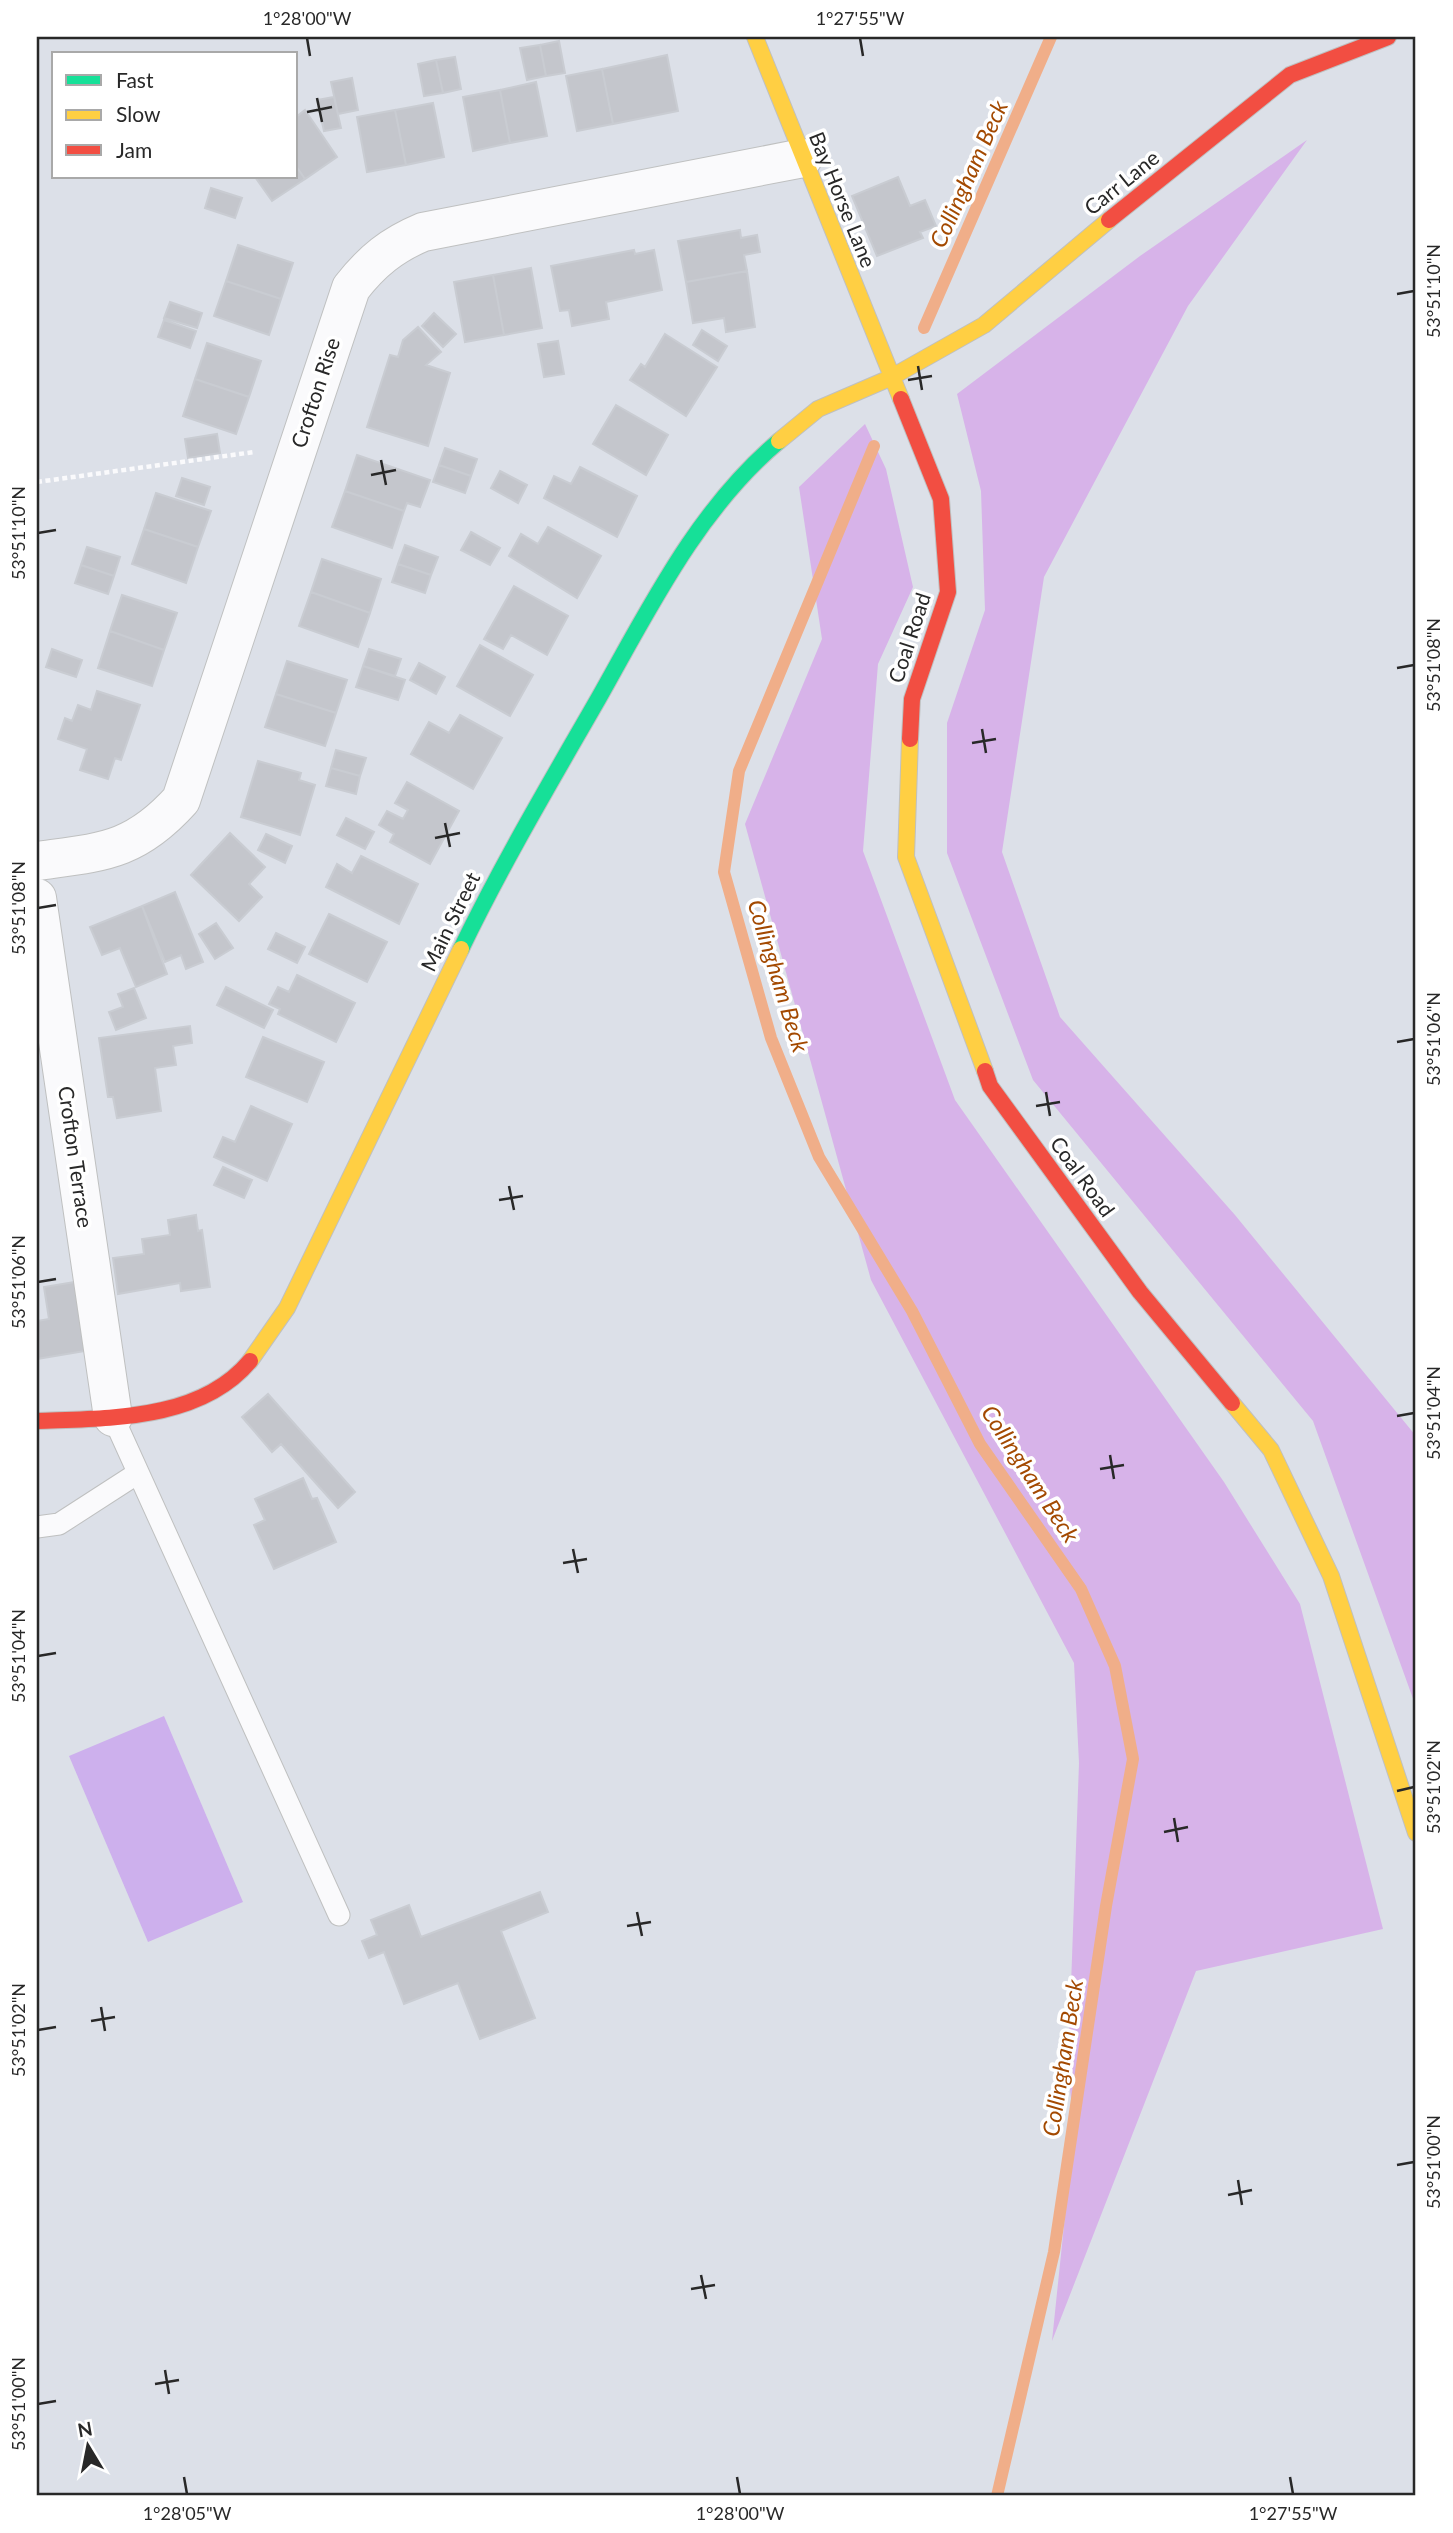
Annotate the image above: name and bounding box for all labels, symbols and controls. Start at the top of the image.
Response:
text: 1°28'00"W [263,7,352,29]
text: 1°27'55"W [816,7,905,29]
legend [52,52,298,178]
text: Fast [116,67,154,92]
water label: Collingham Beck [923,95,1014,252]
text: Slow [116,101,161,126]
street label: Bay Horse Lane [805,128,882,271]
text: Jam [116,137,152,162]
street label: Carr Lane [1079,144,1163,219]
text: 53°51'10"N [1422,244,1444,338]
street label: Crofton Rise [285,334,344,451]
text: 53°51'10"N [7,486,29,580]
street label: Coal Road [882,589,935,686]
text: 53°51'08"N [1422,618,1444,712]
text: 53°51'08"N [7,861,29,955]
street label: Main Street [415,867,485,975]
water label: Collingham Beck [742,896,816,1057]
text: 53°51'06"N [1422,992,1444,1086]
street label: Crofton Terrace [54,1084,99,1229]
street label: Coal Road [1046,1131,1121,1221]
text: 53°51'06"N [7,1235,29,1329]
text: 53°51'04"N [1422,1366,1444,1460]
water label: Collingham Beck [976,1399,1086,1548]
text: 53°51'04"N [7,1609,29,1703]
text: 53°51'02"N [1422,1740,1444,1834]
water label: Collingham Beck [1036,1976,1088,2138]
text: 53°51'02"N [7,1983,29,2077]
text: 53°51'00"N [1422,2115,1444,2209]
text: 53°51'00"N [7,2357,29,2451]
north arrow [52,2410,122,2480]
text: N [76,2416,94,2441]
text: 1°28'05"W [143,2502,232,2524]
text: 1°28'00"W [696,2502,785,2524]
text: 1°27'55"W [1249,2502,1338,2524]

